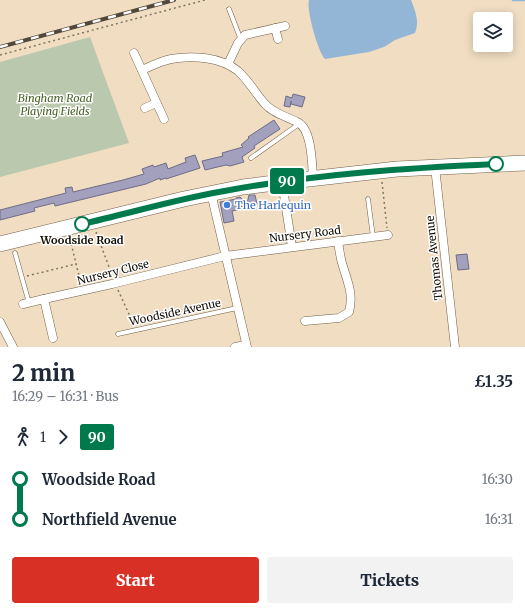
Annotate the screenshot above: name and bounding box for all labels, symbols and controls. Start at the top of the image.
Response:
map controls [473,12,513,52]
button: layers [473,12,513,52]
park label: Bingham Road Playing Fields [18,91,93,118]
unlabelled marker [488,156,504,172]
line badge: 90 [269,168,305,194]
text: 90 [278,172,296,190]
place label: The Harlequin [235,198,312,212]
marker: The Harlequin [222,200,232,210]
street label: Thomas Avenue [423,215,445,301]
marker: Woodside Road [74,216,90,232]
street label: Nursery Road [268,223,342,245]
place label: Woodside Road [39,233,124,247]
street label: Nursery Close [76,256,151,288]
street label: Woodside Avenue [127,295,222,329]
text: 2 min [12,359,75,387]
text: £1.35 [474,372,513,391]
text: 16:29 – 16:31 · Bus [12,388,119,405]
icon: walk [12,426,34,448]
icon: forward [52,426,74,448]
text: 90 [88,428,106,446]
text: 1 [40,429,46,446]
text: Woodside Road [42,470,156,489]
text: 16:30 [482,471,513,488]
text: Northfield Avenue [42,510,177,529]
text: 16:31 [485,511,513,528]
button: Start [12,557,259,603]
button: Tickets [267,557,513,603]

